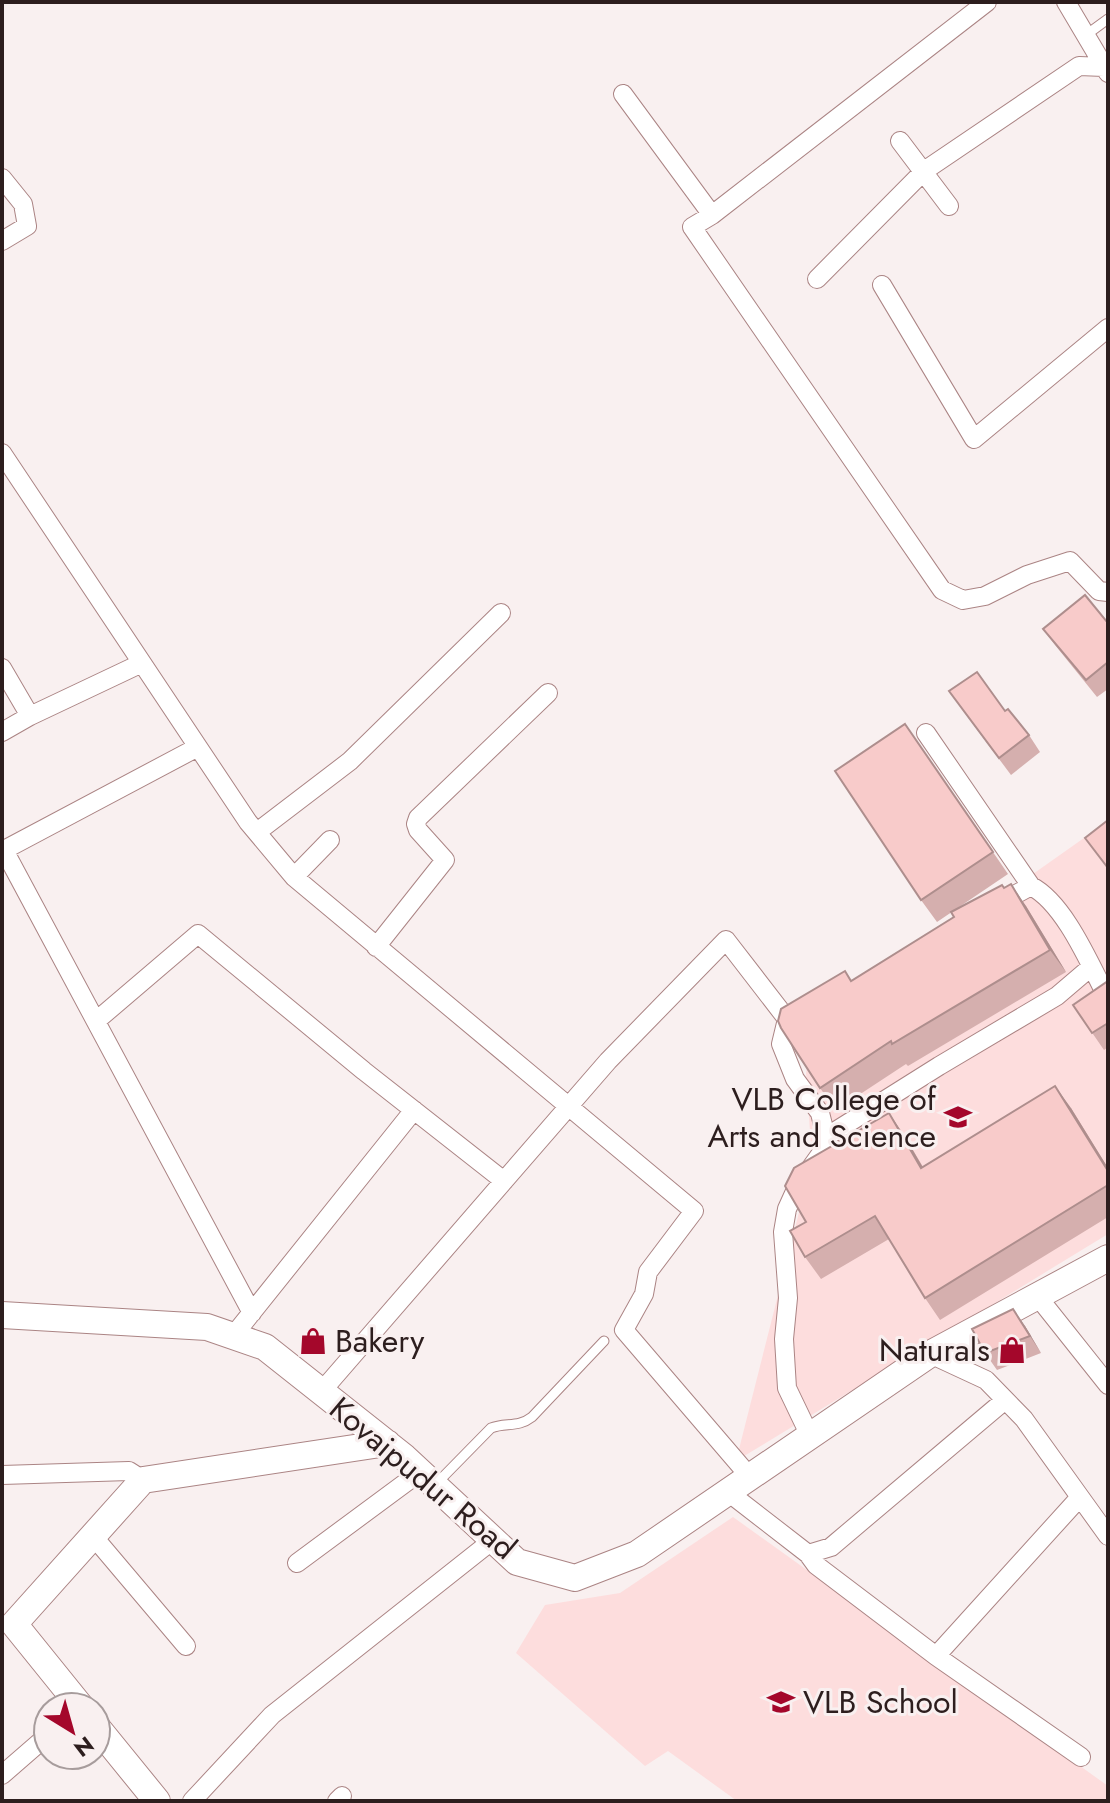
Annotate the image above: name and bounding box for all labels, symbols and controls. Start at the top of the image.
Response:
place label: VLB College of Arts and Science [707,1076,937,1159]
school or university icon: VLB College of Arts and Science [943,1102,973,1132]
place label: Bakery [335,1318,425,1364]
shop icon: Bakery [298,1326,328,1356]
place label: Naturals [879,1327,990,1373]
shop icon: Naturals [997,1335,1027,1365]
street label: Kovaipudur Road [320,1386,526,1570]
place label: VLB School [803,1679,958,1725]
school or university icon: VLB School [766,1687,796,1717]
north arrow [32,1691,112,1771]
text: N [67,1729,101,1765]

